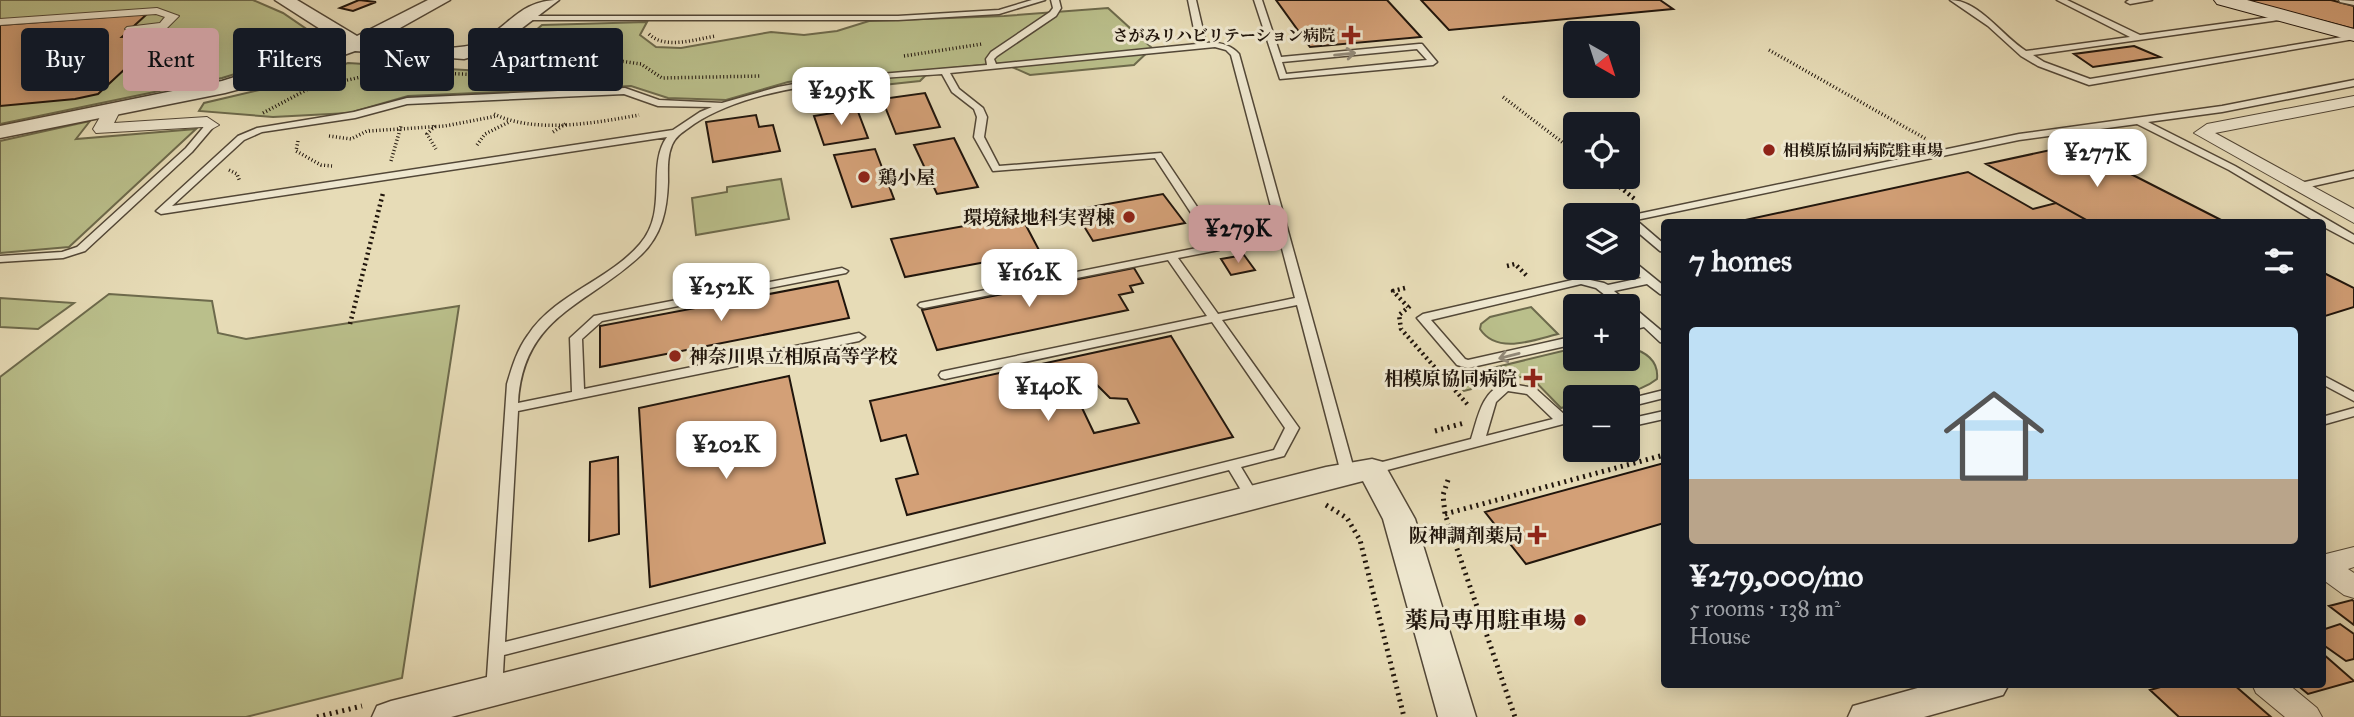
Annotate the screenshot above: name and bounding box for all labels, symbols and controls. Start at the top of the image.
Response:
north arrow [1563,21,1640,98]
map controls [1563,21,1640,462]
marker: さがみリハビリテーション病院 [1341,25,1361,45]
place label: さがみリハビリテーション病院 [1112,26,1335,45]
chip: Buy [21,28,109,91]
chip: Rent [123,28,219,91]
chip: Filters [233,28,346,91]
chip: New [360,28,454,91]
chip: Apartment [468,28,623,91]
one-way arrow [1334,47,1356,60]
pin: ¥295K [792,68,890,127]
text: ¥295K [808,76,874,104]
button: locate [1563,112,1640,189]
pin: ¥277K [2048,130,2146,189]
text: ¥277K [2064,138,2130,166]
place label: 相模原協同病院駐車場 [1783,141,1943,160]
marker: 相模原協同病院駐車場 [1761,142,1777,158]
place label: 鶏小屋 [878,166,935,189]
marker: 鶏小屋 [856,169,872,185]
button: layers [1563,203,1640,280]
pin: ¥279K [1189,205,1287,265]
place label: 環境緑地科実習棟 [963,206,1115,229]
marker: 環境緑地科実習棟 [1121,209,1137,225]
text: ¥279K [1205,214,1271,242]
icon: filters [2260,242,2298,280]
text: 7 homes [1689,243,1792,279]
pin: ¥162K [980,250,1078,309]
text: ¥162K [997,258,1061,286]
pin: ¥252K [672,264,770,323]
text: ¥252K [689,272,753,300]
button: + [1563,294,1640,371]
place label: 神奈川県立相原高等学校 [689,345,898,368]
marker: 神奈川県立相原高等学校 [667,348,683,364]
one-way arrow [1498,350,1521,363]
pin: ¥140K [999,364,1097,423]
place label: 相模原協同病院 [1384,367,1517,390]
marker: 相模原協同病院 [1523,368,1543,388]
text: ¥140K [1015,372,1081,400]
icon: home [1931,373,2057,499]
button: − [1563,385,1640,462]
pin: ¥202K [677,421,775,481]
text: ¥202K [692,430,760,458]
place label: 阪神調剤薬局 [1409,524,1523,547]
marker: 阪神調剤薬局 [1529,527,1545,543]
text: ¥279,000/mo [1689,558,1863,594]
text: 5 rooms · 138 m² [1689,594,1841,622]
place label: 薬局専用駐車場 [1405,606,1566,634]
marker: 薬局専用駐車場 [1572,612,1588,628]
text: House [1689,622,1751,650]

